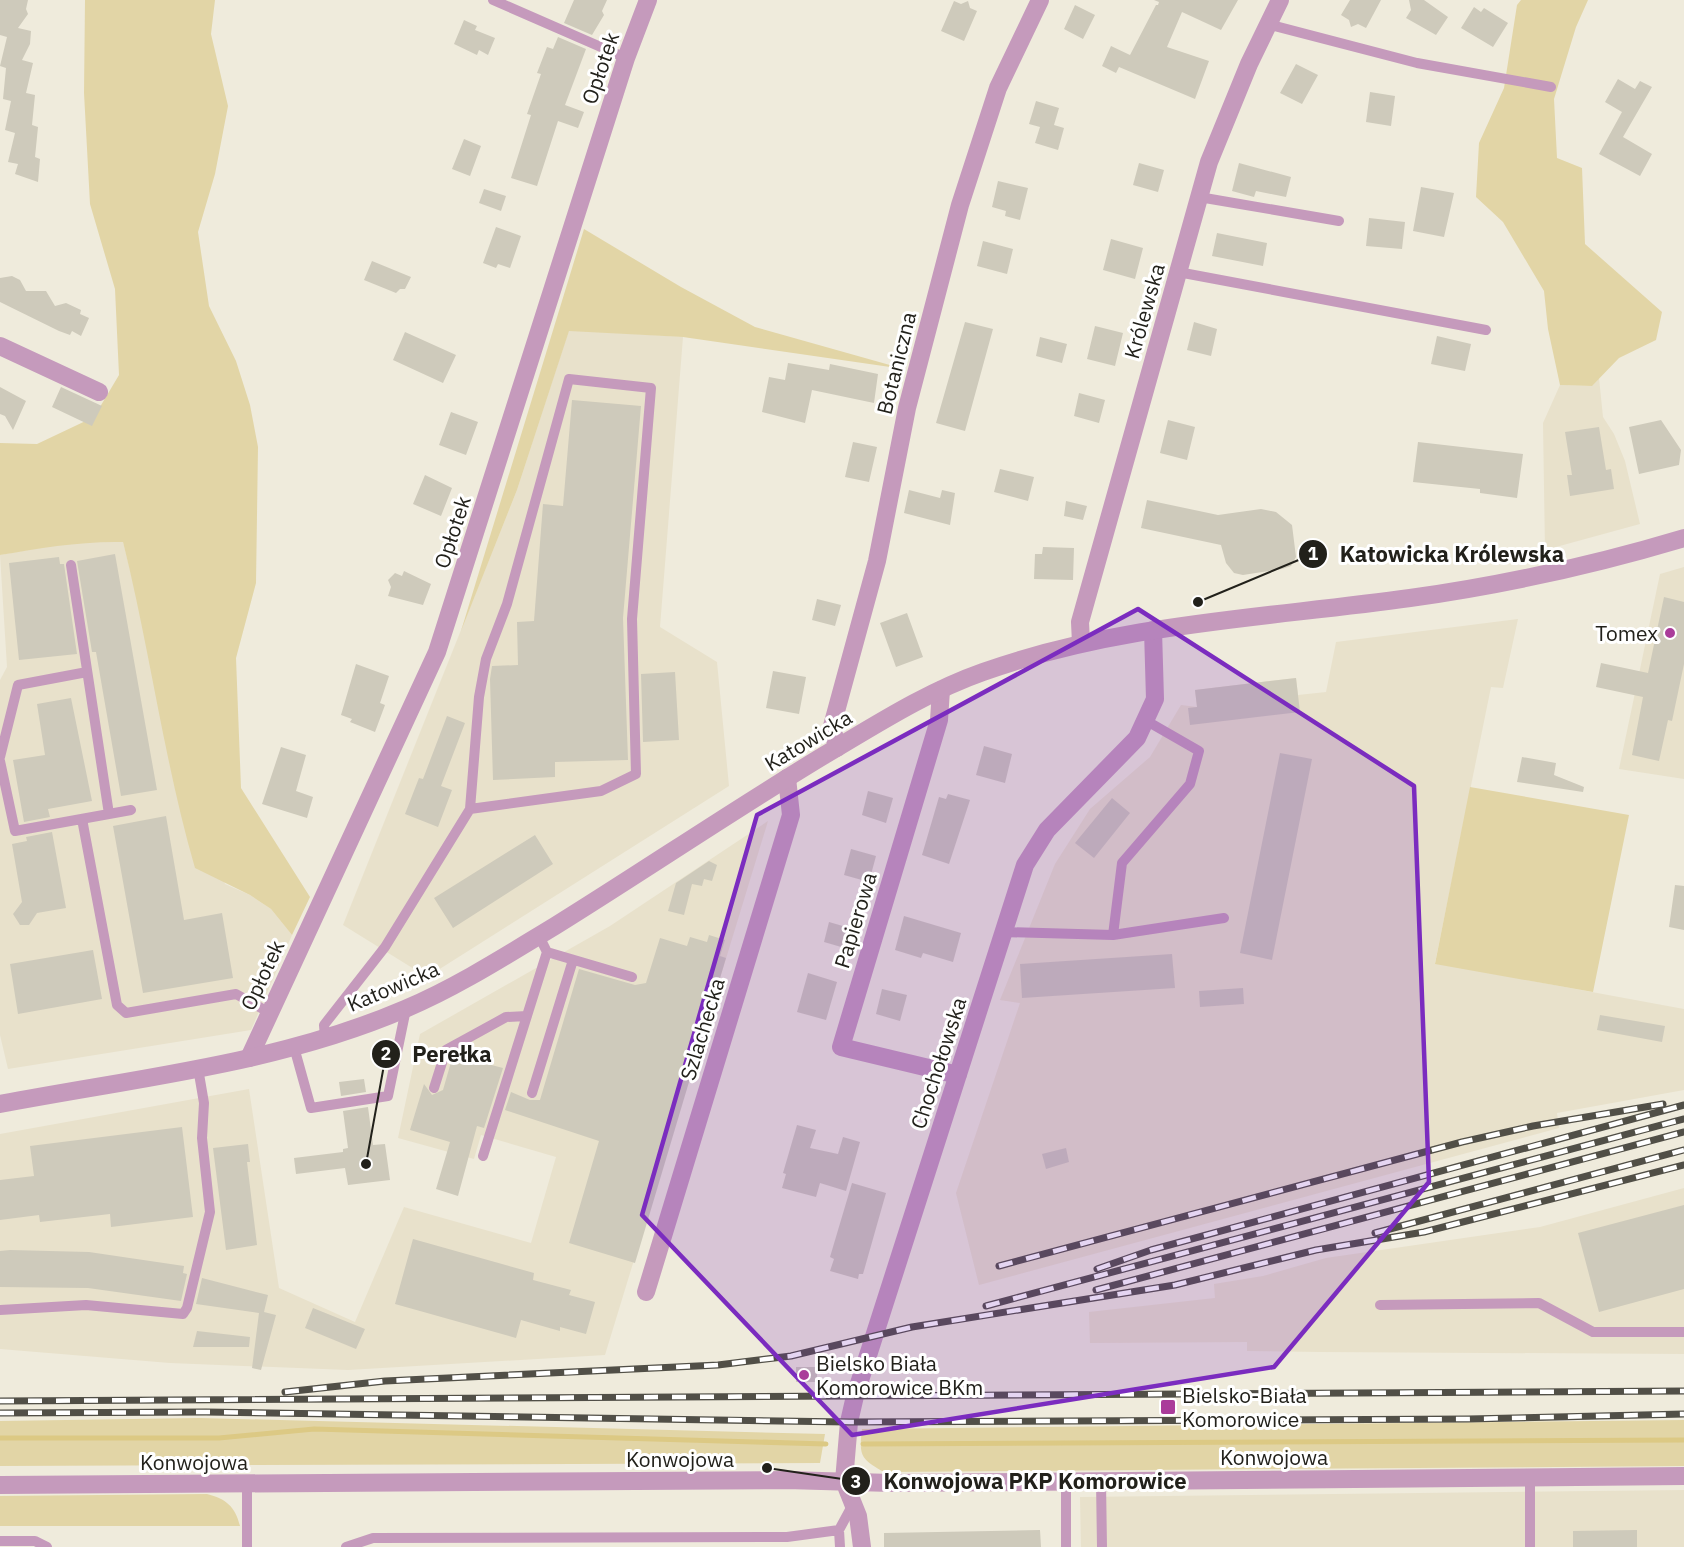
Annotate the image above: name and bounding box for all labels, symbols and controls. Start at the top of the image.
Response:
street label: Opłotek [575,28,625,108]
street label: Królewska [1117,260,1171,362]
street label: Botaniczna [870,309,922,417]
street label: Opłotek [427,492,477,572]
callout: Katowicka Królewska [1298,534,1576,574]
text: Katowicka Królewska [1340,539,1564,568]
text: 1 [1308,542,1319,565]
place label: Tomex [1595,619,1658,647]
marker: Tomex [1663,626,1677,640]
street label: Katowicka [759,703,857,777]
street label: Papierowa [827,869,883,971]
street label: Opłotek [234,935,290,1015]
street label: Katowicka [343,954,443,1018]
street label: Szlachecka [673,974,731,1084]
street label: Chochołowska [904,994,972,1132]
callout: Perełka [371,1034,504,1074]
text: Perełka [412,1039,492,1068]
text: 2 [381,1042,391,1065]
place label: Bielsko Biała Komorowice BKm [816,1349,983,1401]
marker: Bielsko Biała Komorowice BKm [797,1368,811,1382]
place label: Bielsko-Biała Komorowice [1182,1381,1307,1433]
marker: Bielsko-Biała Komorowice [1159,1398,1177,1416]
street label: Konwojowa [1220,1443,1328,1471]
street label: Konwojowa [626,1445,734,1473]
street label: Konwojowa [140,1448,248,1476]
callout: Konwojowa PKP Komorowice [841,1461,1199,1501]
text: Konwojowa PKP Komorowice [883,1466,1187,1495]
text: 3 [851,1470,861,1493]

